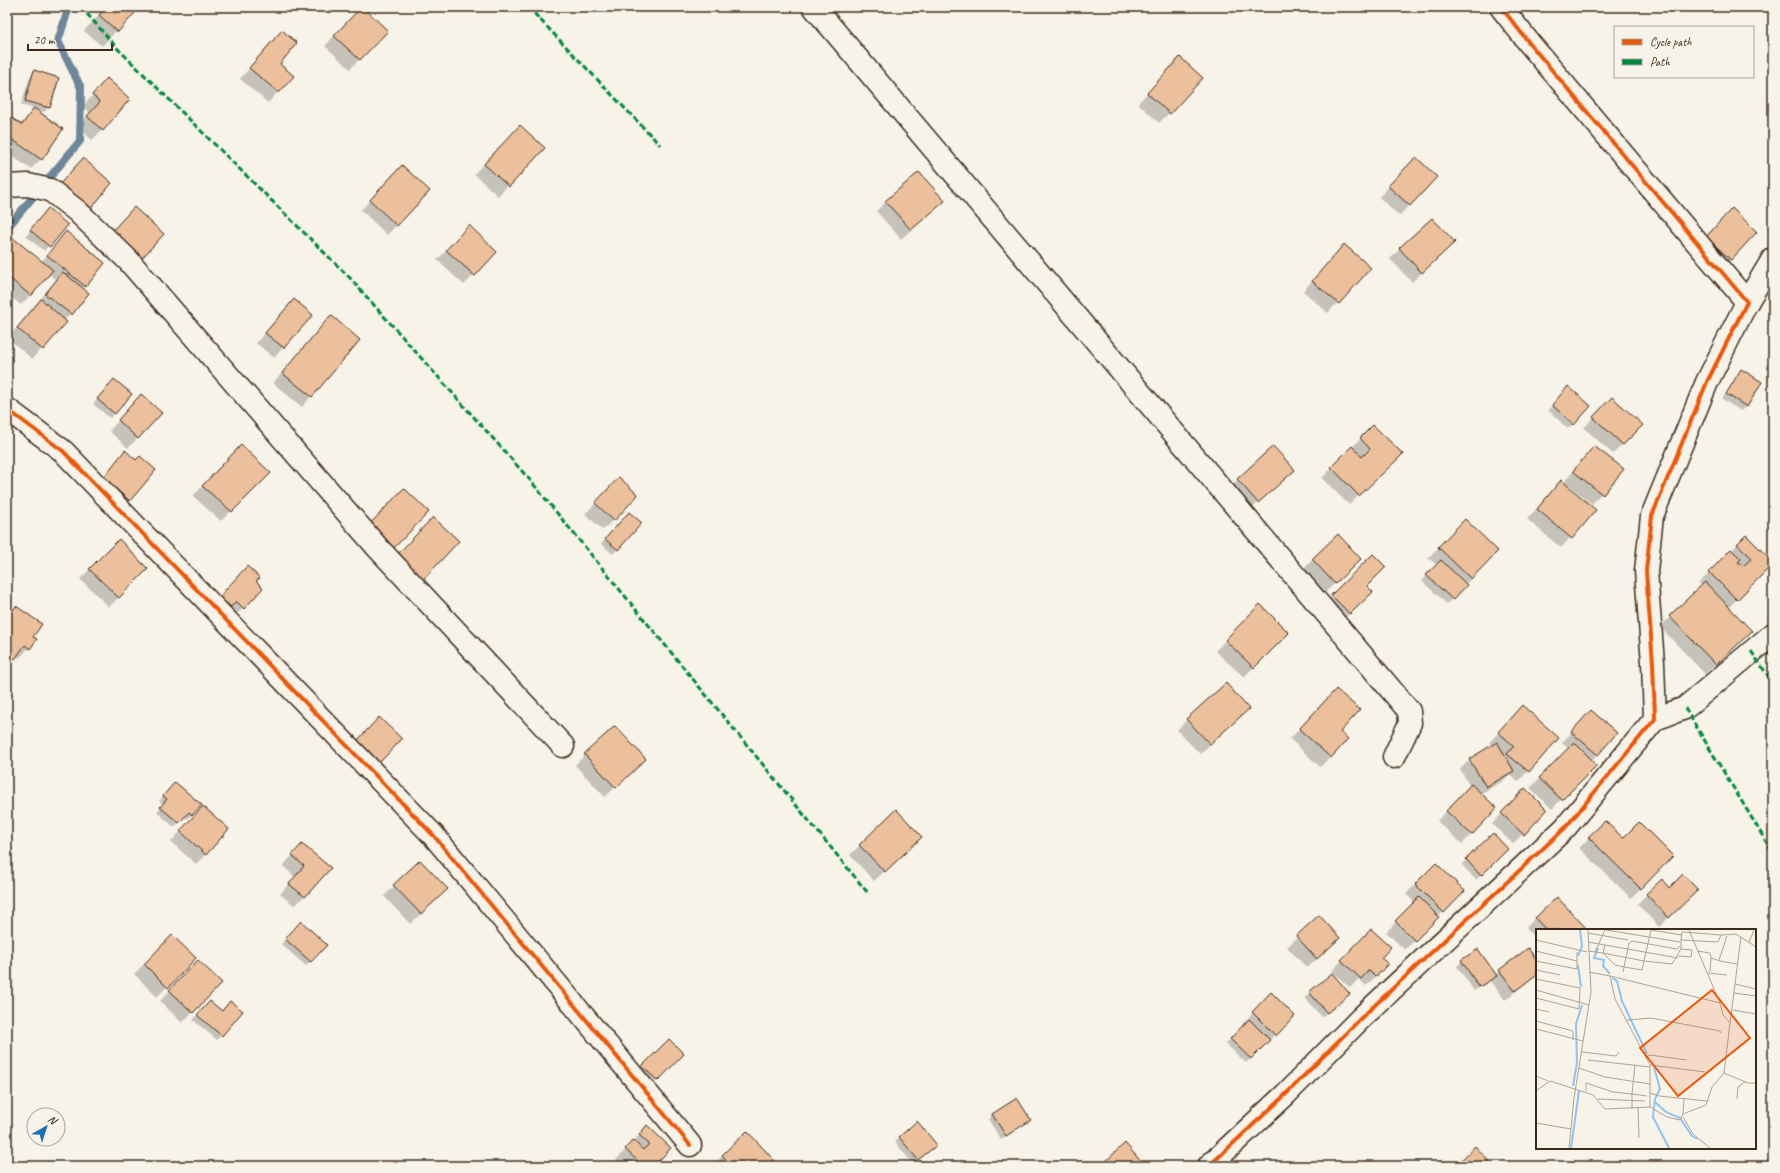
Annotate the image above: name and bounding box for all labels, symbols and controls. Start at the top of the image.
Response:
scale bar [28,26,112,52]
legend [1614,26,1754,78]
text: 20 m [34,32,56,48]
text: Cycle path [1650,34,1692,50]
text: Path [1650,54,1670,70]
inset map [1536,929,1756,1149]
north arrow [26,1107,66,1147]
text: N [45,1112,61,1128]

